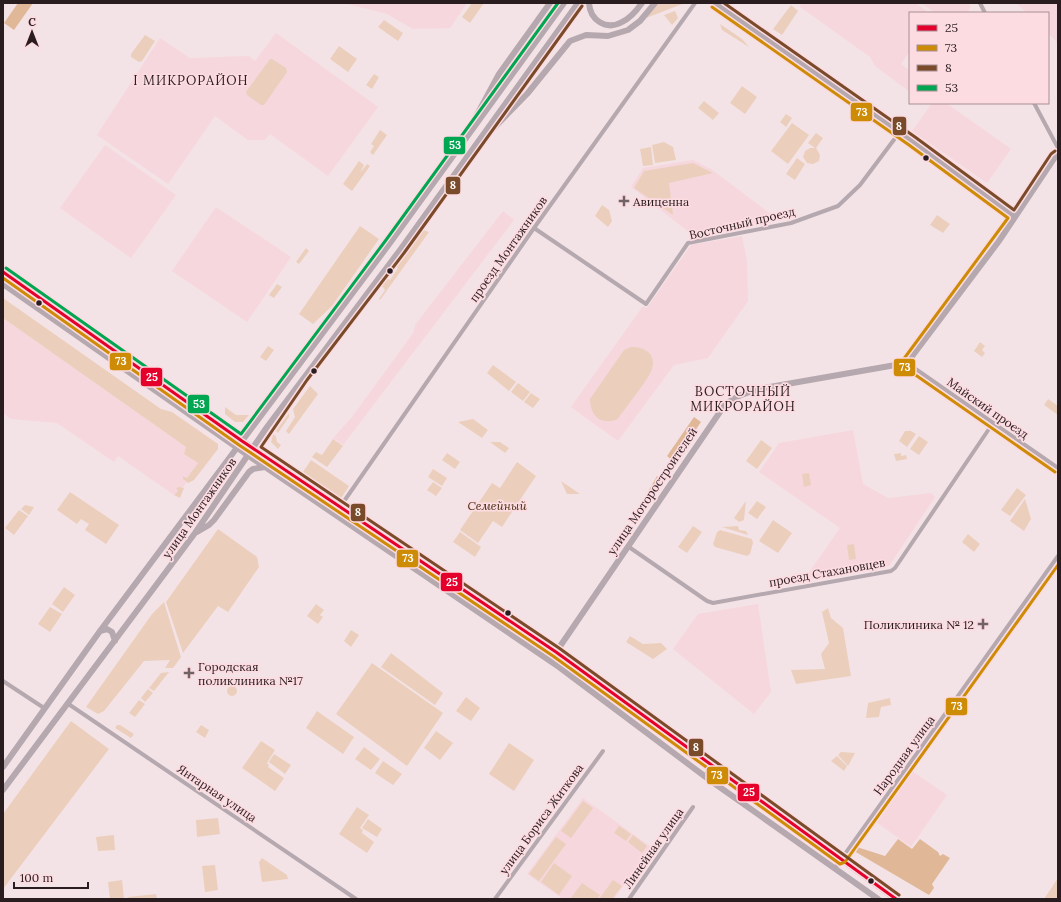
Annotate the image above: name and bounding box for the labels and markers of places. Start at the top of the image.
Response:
unlabelled marker [921,153,931,163]
place label: Авиценна [632,194,689,209]
marker: Авиценна [618,195,630,207]
unlabelled marker [385,266,395,276]
unlabelled marker [34,298,44,308]
unlabelled marker [309,366,319,376]
unlabelled marker [503,608,513,618]
place label: Поликлиника № 12 [864,617,974,632]
marker: Поликлиника № 12 [977,618,989,630]
place label: Городская поликлиника №17 [198,659,303,688]
marker: Городская поликлиника №17 [183,667,195,679]
unlabelled marker [866,876,876,886]

